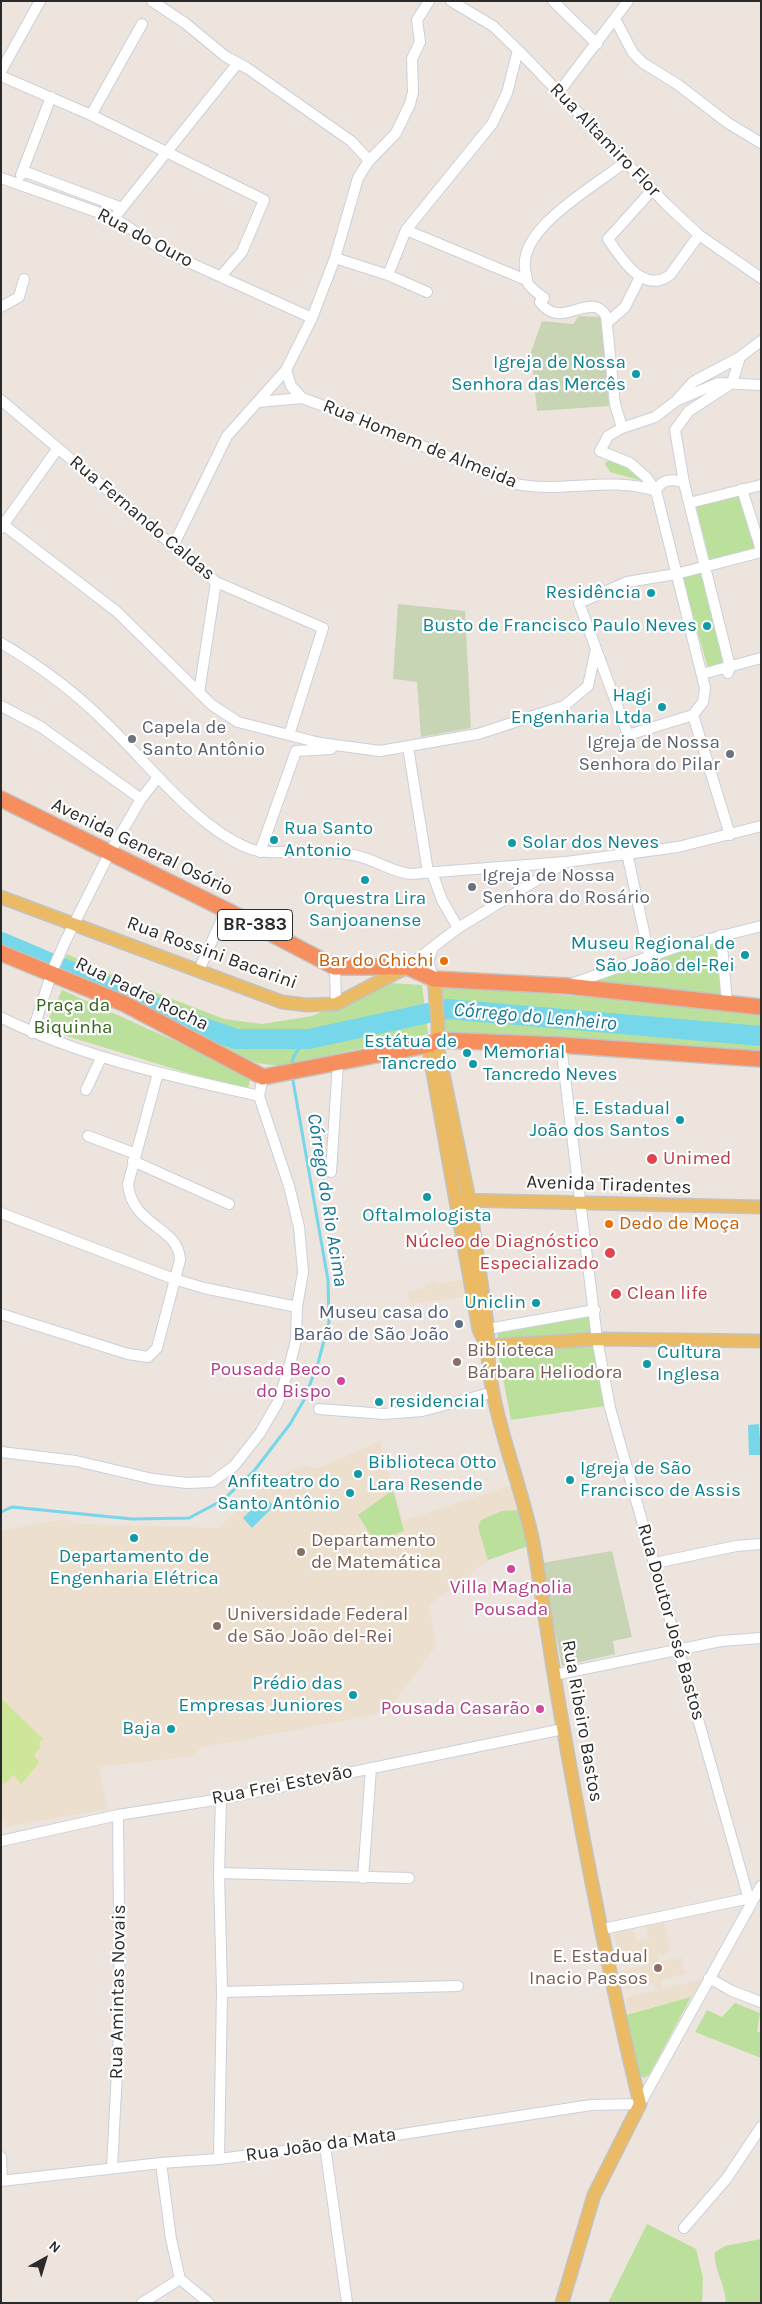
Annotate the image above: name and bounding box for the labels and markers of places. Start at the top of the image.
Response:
place label: Igreja de Nossa Senhora das Mercês [451,352,626,396]
marker: Igreja de Nossa Senhora das Mercês [630,368,642,380]
place label: Residência [546,582,641,604]
marker: Residência [645,587,657,599]
place label: Busto de Francisco Paulo Neves [422,615,697,637]
marker: Busto de Francisco Paulo Neves [701,620,713,632]
place label: Hagi Engenharia Ltda [511,685,652,729]
marker: Hagi Engenharia Ltda [656,701,668,713]
place label: Capela de Santo Antônio [142,717,265,761]
place label: Igreja de Nossa Senhora do Pilar [579,732,720,776]
marker: Capela de Santo Antônio [126,733,138,745]
marker: Igreja de Nossa Senhora do Pilar [724,748,736,760]
place label: Rua Santo Antonio [284,818,373,862]
place label: Solar dos Neves [522,832,659,854]
marker: Rua Santo Antonio [268,834,280,846]
marker: Solar dos Neves [506,837,518,849]
place label: Igreja de Nossa Senhora do Rosário [482,865,650,909]
marker: Orquestra Lira Sanjoanense [359,874,371,886]
marker: Igreja de Nossa Senhora do Rosário [466,881,478,893]
place label: Orquestra Lira Sanjoanense [304,888,426,932]
place label: Museu Regional de São João del-Rei [571,933,735,977]
marker: Museu Regional de São João del-Rei [739,949,751,961]
place label: Bar do Chichi [318,950,434,972]
marker: Bar do Chichi [438,955,450,967]
place label: Estátua de Tancredo [364,1031,457,1075]
place label: Memorial Tancredo Neves [483,1042,617,1086]
marker: Estátua de Tancredo [461,1047,473,1059]
marker: Memorial Tancredo Neves [467,1058,479,1070]
place label: E. Estadual João dos Santos [530,1098,670,1142]
marker: E. Estadual João dos Santos [674,1114,686,1126]
place label: Unimed [663,1148,731,1170]
marker: Unimed [645,1152,659,1166]
marker: Oftalmologista [421,1191,433,1203]
place label: Oftalmologista [362,1205,492,1227]
place label: Dedo de Moça [619,1213,740,1235]
marker: Dedo de Moça [603,1218,615,1230]
place label: Núcleo de Diagnóstico Especializado [405,1231,599,1275]
marker: Núcleo de Diagnóstico Especializado [603,1246,617,1260]
place label: Clean life [627,1283,707,1305]
marker: Clean life [609,1287,623,1301]
place label: Uniclin [464,1292,526,1314]
marker: Uniclin [530,1297,542,1309]
place label: Museu casa do Barão de São João [293,1302,449,1346]
marker: Museu casa do Barão de São João [453,1318,465,1330]
place label: Biblioteca Bárbara Heliodora [467,1340,622,1384]
place label: Cultura Inglesa [657,1342,721,1386]
marker: Biblioteca Bárbara Heliodora [451,1356,463,1368]
marker: Cultura Inglesa [641,1358,653,1370]
place label: Pousada Beco do Bispo [210,1359,331,1403]
marker: Pousada Beco do Bispo [335,1375,347,1387]
place label: residencial [389,1391,485,1413]
marker: residencial [373,1396,385,1408]
place label: Biblioteca Otto Lara Resende [368,1452,497,1496]
place label: Igreja de São Francisco de Assis [580,1458,741,1502]
marker: Biblioteca Otto Lara Resende [352,1468,364,1480]
place label: Anfiteatro do Santo Antônio [217,1471,340,1515]
marker: Igreja de São Francisco de Assis [564,1474,576,1486]
marker: Anfiteatro do Santo Antônio [344,1487,356,1499]
place label: Departamento de Matemática [311,1530,441,1574]
marker: Departamento de Engenharia Elétrica [128,1532,140,1544]
place label: Departamento de Engenharia Elétrica [49,1546,219,1590]
marker: Departamento de Matemática [295,1546,307,1558]
marker: Villa Magnolia Pousada [505,1563,517,1575]
place label: Villa Magnolia Pousada [450,1577,572,1621]
place label: Universidade Federal de São João del-Rei [227,1604,408,1648]
marker: Universidade Federal de São João del-Rei [211,1620,223,1632]
place label: Prédio das Empresas Juniores [179,1673,343,1717]
marker: Prédio das Empresas Juniores [347,1689,359,1701]
place label: Pousada Casarão [381,1698,530,1720]
marker: Pousada Casarão [534,1703,546,1715]
place label: Baja [122,1718,161,1740]
marker: Baja [165,1723,177,1735]
place label: E. Estadual Inacio Passos [529,1946,648,1990]
marker: E. Estadual Inacio Passos [652,1962,664,1974]

